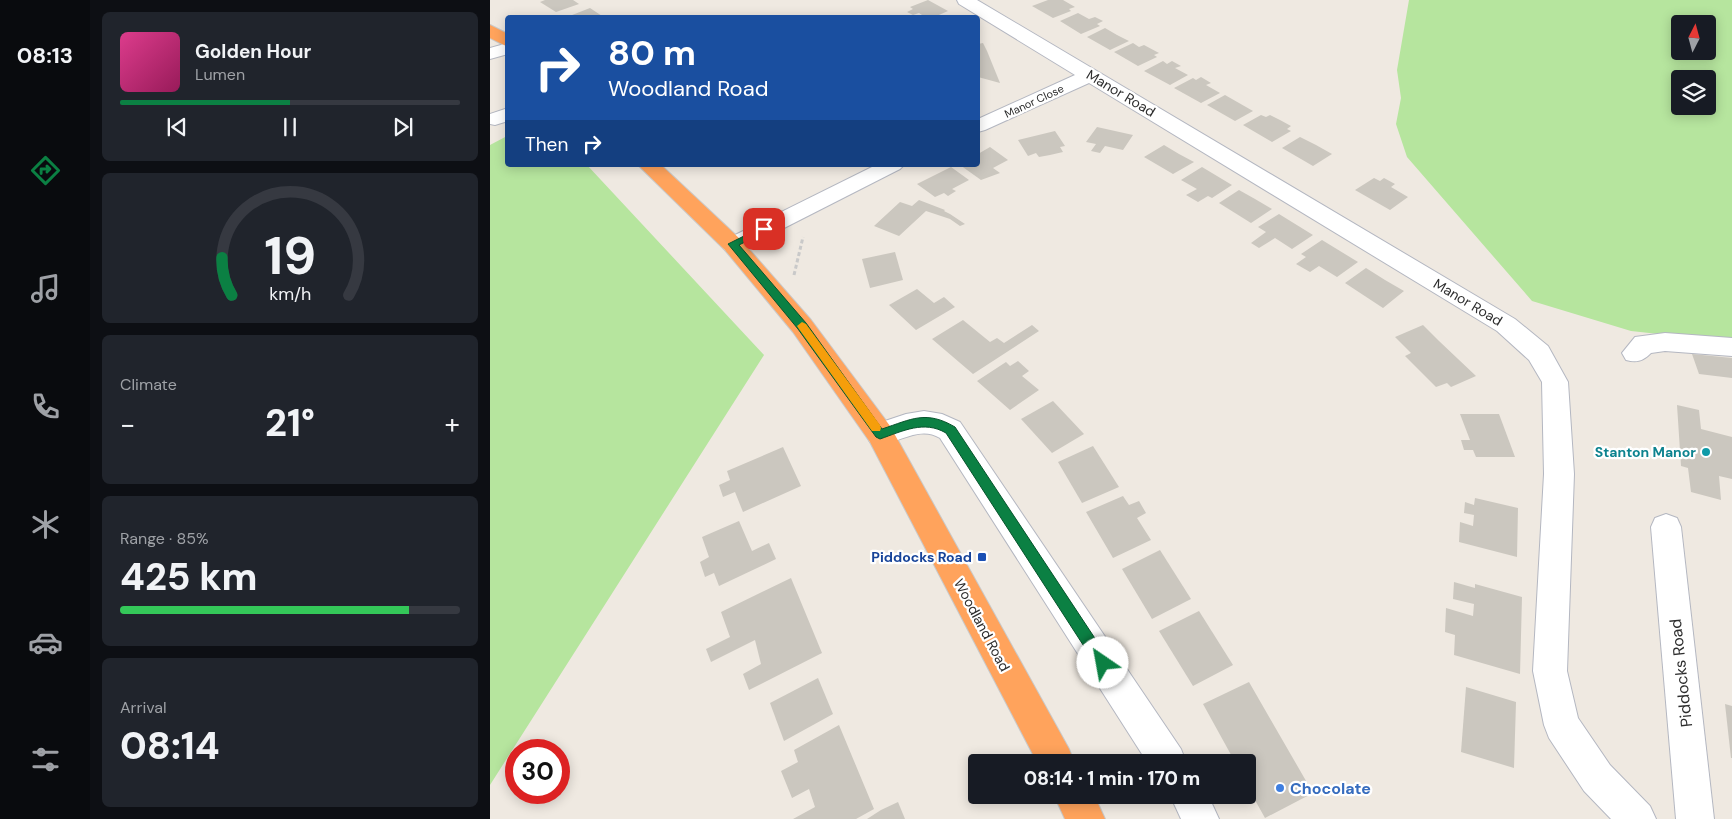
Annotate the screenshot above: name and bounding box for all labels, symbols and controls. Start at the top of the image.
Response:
north arrow [1671,15,1716,60]
map controls [1671,15,1716,115]
text: 80 m [608,30,696,76]
icon: right [525,35,590,100]
text: Golden Hour [195,39,311,64]
text: 08:13 [17,41,73,70]
text: Lumen [195,64,245,85]
street label: Manor Road [1083,65,1159,121]
button: layers [1671,70,1716,115]
text: Woodland Road [608,74,768,103]
street label: Manor Close [1002,81,1066,121]
icon: previous [163,113,191,141]
icon: pause [276,113,304,141]
icon: next [389,113,417,141]
icon: right [578,130,606,158]
text: Then [525,132,568,157]
icon: directions [28,153,63,188]
pin [743,208,785,250]
icon: arrive [750,215,778,243]
text: 19 [264,222,316,290]
icon: music [28,271,63,306]
street label: Manor Road [1430,274,1506,330]
text: km/h [269,282,311,306]
text: Climate [120,374,177,395]
icon: phone [28,389,63,424]
text: 21° [265,398,315,448]
text: − [120,406,135,443]
text: + [445,406,460,443]
place label: Stanton Manor [1595,443,1696,461]
marker: Stanton Manor [1700,446,1712,458]
icon: climate [28,507,63,542]
text: Range · 85% [120,528,209,549]
place label: Piddocks Road [871,548,972,566]
marker: Piddocks Road [976,551,988,563]
text: 425 km [120,552,258,602]
street label: Woodland Road [950,576,1014,674]
street label: Piddocks Road [1665,618,1697,728]
icon: car [28,625,63,660]
position arrow [1076,636,1128,688]
text: Arrival [120,697,167,718]
text: 08:14 [120,721,220,771]
speed limit sign: 30 [505,739,570,804]
icon: filters [28,742,63,777]
text: 08:14 · 1 min · 170 m [1024,766,1200,791]
place label: Chocolate [1290,778,1371,799]
marker: Chocolate [1274,782,1286,794]

